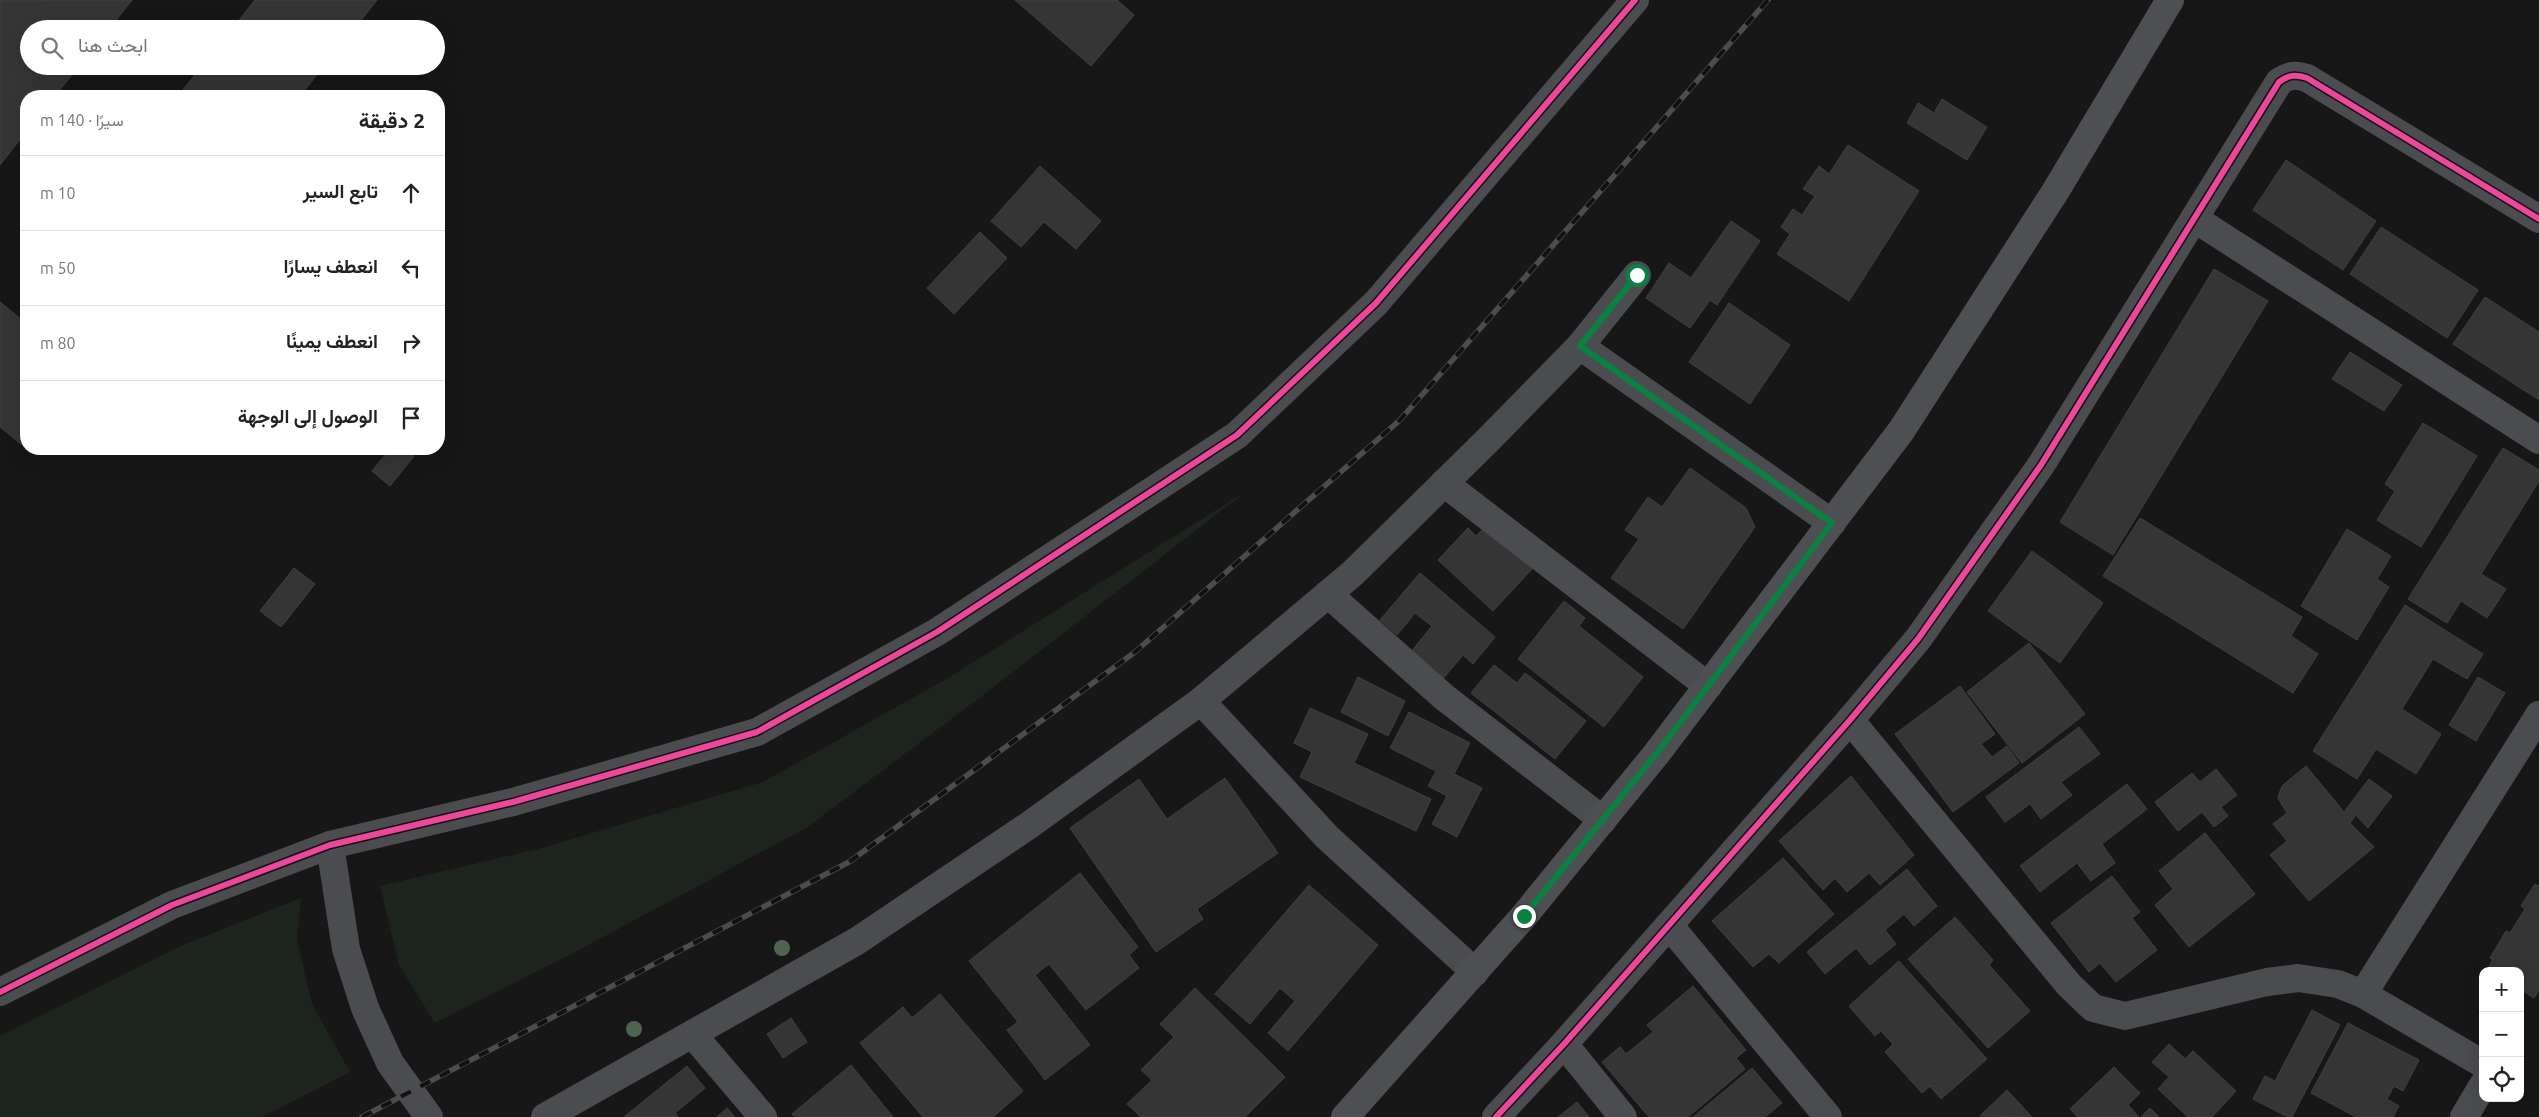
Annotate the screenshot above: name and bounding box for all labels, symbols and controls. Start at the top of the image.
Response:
search box [20,20,445,75]
icon: search [38,34,66,62]
text: ابحث هنا [78,34,148,56]
text: 2 دقيقة [359,108,425,132]
text: سيرًا · 140 m [40,111,124,129]
icon: ahead [397,179,425,207]
text: تابع السير [303,180,378,202]
text: 10 m [40,184,76,202]
icon: left [397,254,425,282]
text: انعطف يسارًا [284,255,378,277]
text: 50 m [40,259,76,277]
route start [1626,264,1649,287]
icon: right [397,329,425,357]
text: انعطف يمينًا [286,330,378,352]
text: 80 m [40,334,76,352]
icon: arrive [397,404,425,432]
text: الوصول إلى الوجهة [238,405,378,427]
route end [1513,905,1536,928]
map controls [2479,967,2524,1102]
button: + [2479,967,2524,1012]
button: − [2479,1012,2524,1057]
button: locate [2479,1057,2524,1102]

